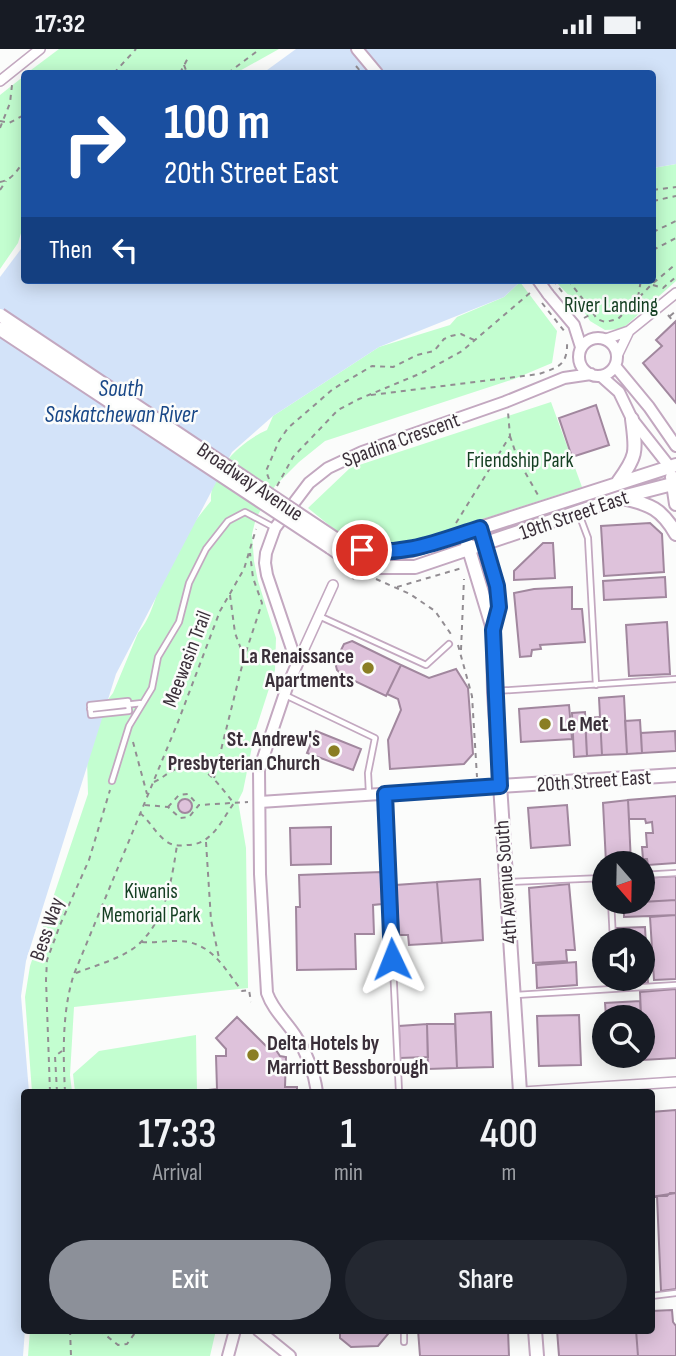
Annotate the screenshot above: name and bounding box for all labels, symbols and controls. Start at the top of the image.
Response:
text: 17:32 [35,9,85,40]
text: 100 m [164,94,270,153]
icon: right [49,98,140,189]
text: 20th Street East [164,154,339,193]
icon: left [106,231,144,269]
text: Then [49,235,92,266]
park label: River Landing [564,293,658,318]
water label: South Saskatchewan River [45,375,199,429]
street label: Spadina Crescent [339,407,463,473]
street label: Broadway Avenue [192,437,308,527]
park label: Friendship Park [466,448,574,473]
street label: 19th Street East [516,485,632,545]
pin [332,520,392,580]
icon: arrive [343,531,381,569]
street label: Meewasin Trail [157,607,217,711]
place label: La Renaissance Apartments [241,644,354,693]
marker: La Renaissance Apartments [360,660,376,676]
place label: Le Met [559,712,609,737]
marker: Le Met [537,716,553,732]
place label: St. Andrew's Presbyterian Church [168,727,320,776]
marker: St. Andrew's Presbyterian Church [326,743,342,759]
street label: 20th Street East [536,765,652,797]
street label: 4th Avenue South [489,819,523,945]
north arrow [592,851,654,913]
map controls [592,851,655,1068]
park label: Kiwanis Memorial Park [101,879,201,928]
street label: Bess Way [25,894,69,964]
position arrow [355,922,429,996]
button: sound [592,928,655,991]
button: search [592,1005,655,1068]
place label: Delta Hotels by Marriott Bessborough [267,1031,428,1080]
marker: Delta Hotels by Marriott Bessborough [245,1047,261,1063]
text: 17:33 [138,1109,217,1160]
text: 1 [341,1109,356,1160]
text: 400 [480,1109,538,1160]
text: Arrival [153,1159,202,1187]
text: min [334,1159,363,1187]
text: m [502,1159,516,1187]
button: Exit [49,1240,331,1320]
button: Share [345,1240,627,1320]

